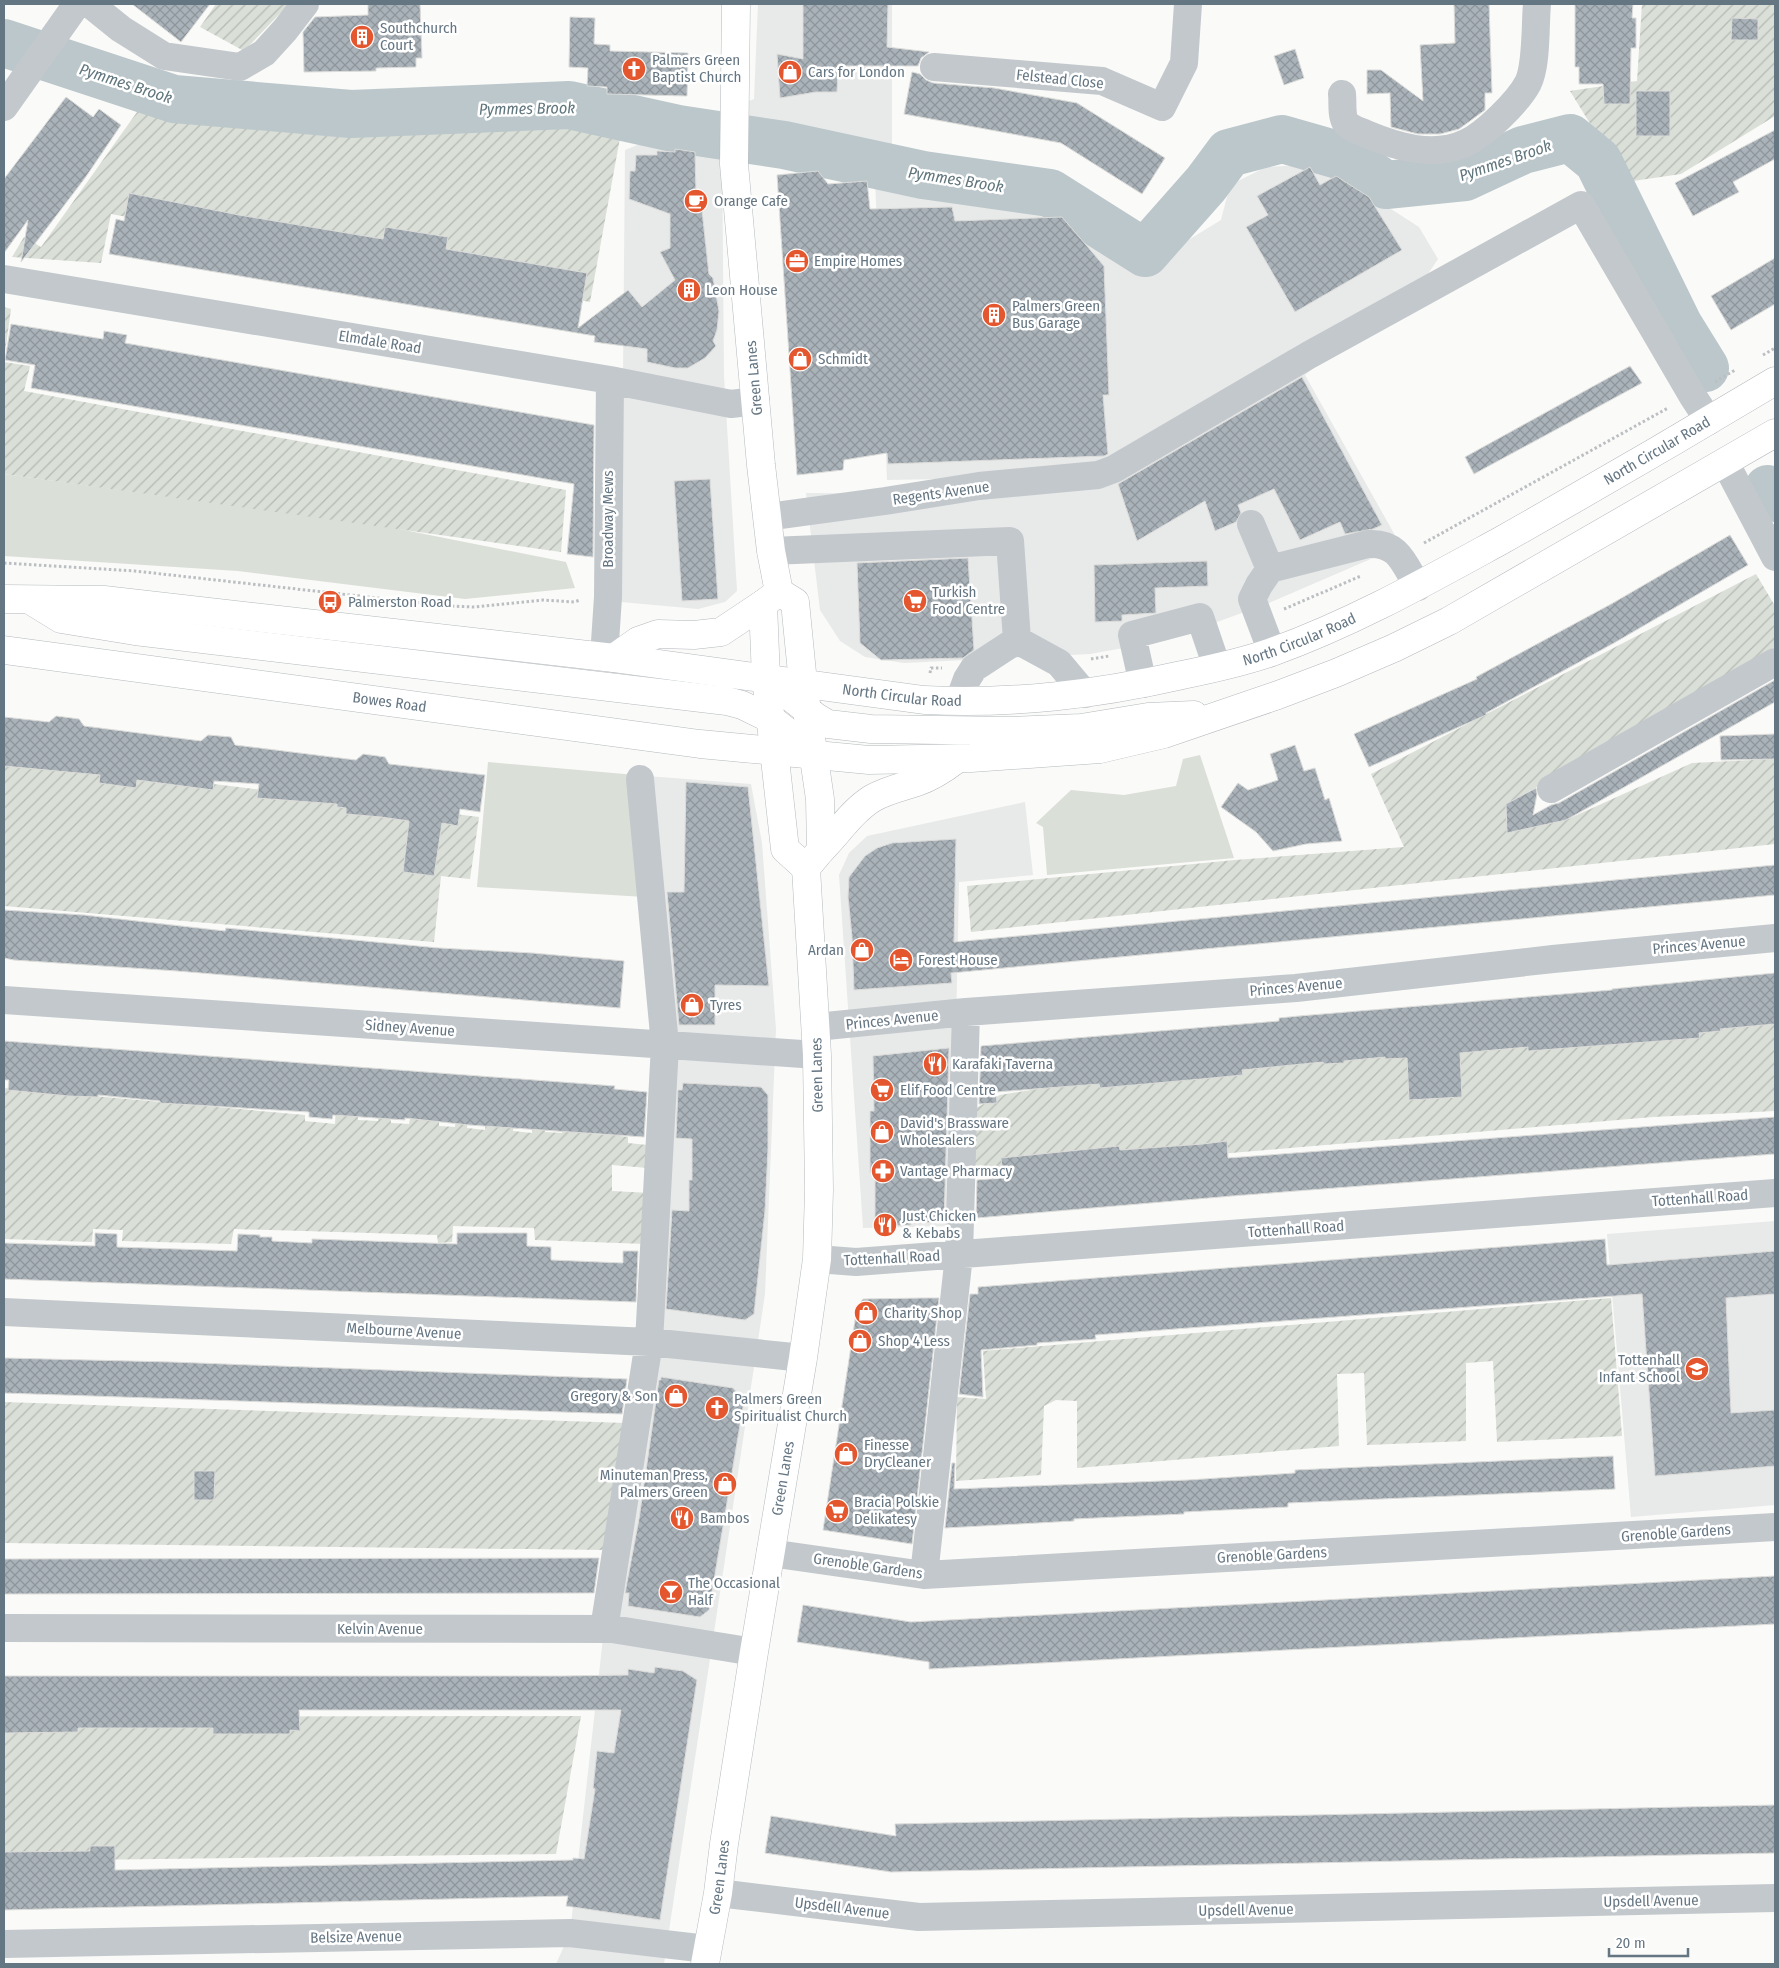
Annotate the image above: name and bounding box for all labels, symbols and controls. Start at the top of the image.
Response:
place label: Southchurch Court [380,19,457,54]
building icon: Southchurch Court [349,24,375,50]
place label: Palmers Green Baptist Church [652,51,741,86]
church icon: Palmers Green Baptist Church [621,56,647,82]
shop icon: Cars for London [777,59,803,85]
water label: Pymmes Brook [77,60,175,107]
place label: Cars for London [808,63,905,81]
street label: Felstead Close [1015,65,1105,93]
water label: Pymmes Brook [479,98,575,119]
water label: Pymmes Brook [1457,136,1554,185]
water label: Pymmes Brook [907,163,1005,196]
cafe icon: Orange Cafe [683,188,709,214]
place label: Orange Cafe [714,192,788,210]
office icon: Empire Homes [784,248,810,274]
place label: Empire Homes [814,252,902,270]
building icon: Leon House [676,277,702,303]
place label: Leon House [706,281,778,299]
place label: Palmers Green Bus Garage [1012,297,1100,332]
building icon: Palmers Green Bus Garage [981,302,1007,328]
street label: Elmdale Road [337,327,423,357]
street label: Green Lanes [742,340,766,416]
shop icon: Schmidt [787,346,813,372]
place label: Schmidt [818,350,868,368]
street label: North Circular Road [1601,413,1713,489]
street label: Broadway Mews [599,470,617,568]
street label: Regents Avenue [892,477,990,509]
place label: Turkish Food Centre [932,583,1005,618]
supermarket icon: Turkish Food Centre [902,588,928,614]
bus stop icon: Palmerston Road [317,589,343,615]
place label: Palmerston Road [348,593,452,611]
street label: North Circular Road [1241,609,1359,670]
street label: North Circular Road [841,680,962,710]
street label: Bowes Road [351,688,428,716]
street label: Princes Avenue [1652,932,1746,958]
shop icon: Ardan [849,937,875,963]
place label: Ardan [808,941,844,959]
hotel icon: Forest House [888,947,914,973]
place label: Forest House [918,951,998,969]
street label: Princes Avenue [1249,974,1343,1000]
shop icon: Tyres [679,992,705,1018]
place label: Tyres [710,996,742,1014]
street label: Princes Avenue [845,1006,939,1034]
street label: Sidney Avenue [365,1016,455,1040]
street label: Green Lanes [807,1037,827,1113]
restaurant icon: Karafaki Taverna [922,1051,948,1077]
place label: Karafaki Taverna [952,1055,1053,1073]
supermarket icon: Elif Food Centre [869,1077,895,1103]
place label: Elif Food Centre [900,1081,996,1099]
place label: David's Brassware Wholesalers [900,1114,1009,1149]
shop icon: David's Brassware Wholesalers [869,1119,895,1145]
pharmacy icon: Vantage Pharmacy [870,1158,896,1184]
place label: Vantage Pharmacy [900,1162,1012,1180]
street label: Tottenhall Road [1651,1186,1749,1210]
place label: Just Chicken & Kebabs [902,1207,977,1242]
restaurant icon: Just Chicken & Kebabs [872,1212,898,1238]
street label: Tottenhall Road [1247,1217,1345,1241]
street label: Tottenhall Road [843,1246,941,1270]
shop icon: Charity Shop [853,1300,879,1326]
place label: Charity Shop [884,1304,962,1322]
street label: Melbourne Avenue [346,1319,462,1343]
shop icon: Shop 4 Less [847,1328,873,1354]
place label: Shop 4 Less [878,1332,950,1350]
place label: Tottenhall Infant School [1599,1351,1680,1386]
school or university icon: Tottenhall Infant School [1684,1356,1710,1382]
shop icon: Gregory & Son [663,1383,689,1409]
place label: Gregory & Son [570,1387,658,1405]
place label: Palmers Green Spiritualist Church [734,1390,847,1425]
church icon: Palmers Green Spiritualist Church [704,1395,730,1421]
place label: Finesse DryCleaner [864,1436,932,1471]
street label: Green Lanes [768,1440,798,1517]
shop icon: Finesse DryCleaner [833,1441,859,1467]
place label: Minuteman Press, Palmers Green [600,1466,708,1501]
shop icon: Minuteman Press, Palmers Green [712,1471,738,1497]
place label: Bracia Polskie Delikatesy [854,1493,939,1528]
supermarket icon: Bracia Polskie Delikatesy [824,1498,850,1524]
restaurant icon: Bambos [669,1505,695,1531]
place label: Bambos [700,1509,749,1527]
street label: Grenoble Gardens [1621,1520,1731,1546]
street label: Grenoble Gardens [1217,1543,1327,1567]
street label: Grenoble Gardens [812,1549,924,1583]
place label: The Occasional Half [688,1574,780,1609]
bar icon: The Occasional Half [658,1579,684,1605]
street label: Kelvin Avenue [337,1620,423,1638]
street label: Green Lanes [705,1839,734,1916]
street label: Upsdell Avenue [1603,1891,1699,1911]
street label: Upsdell Avenue [794,1893,890,1923]
street label: Upsdell Avenue [1198,1900,1294,1920]
scale bar [1609,1926,1688,1958]
street label: Belsize Avenue [310,1927,402,1947]
text: 20 m [1616,1934,1646,1952]

